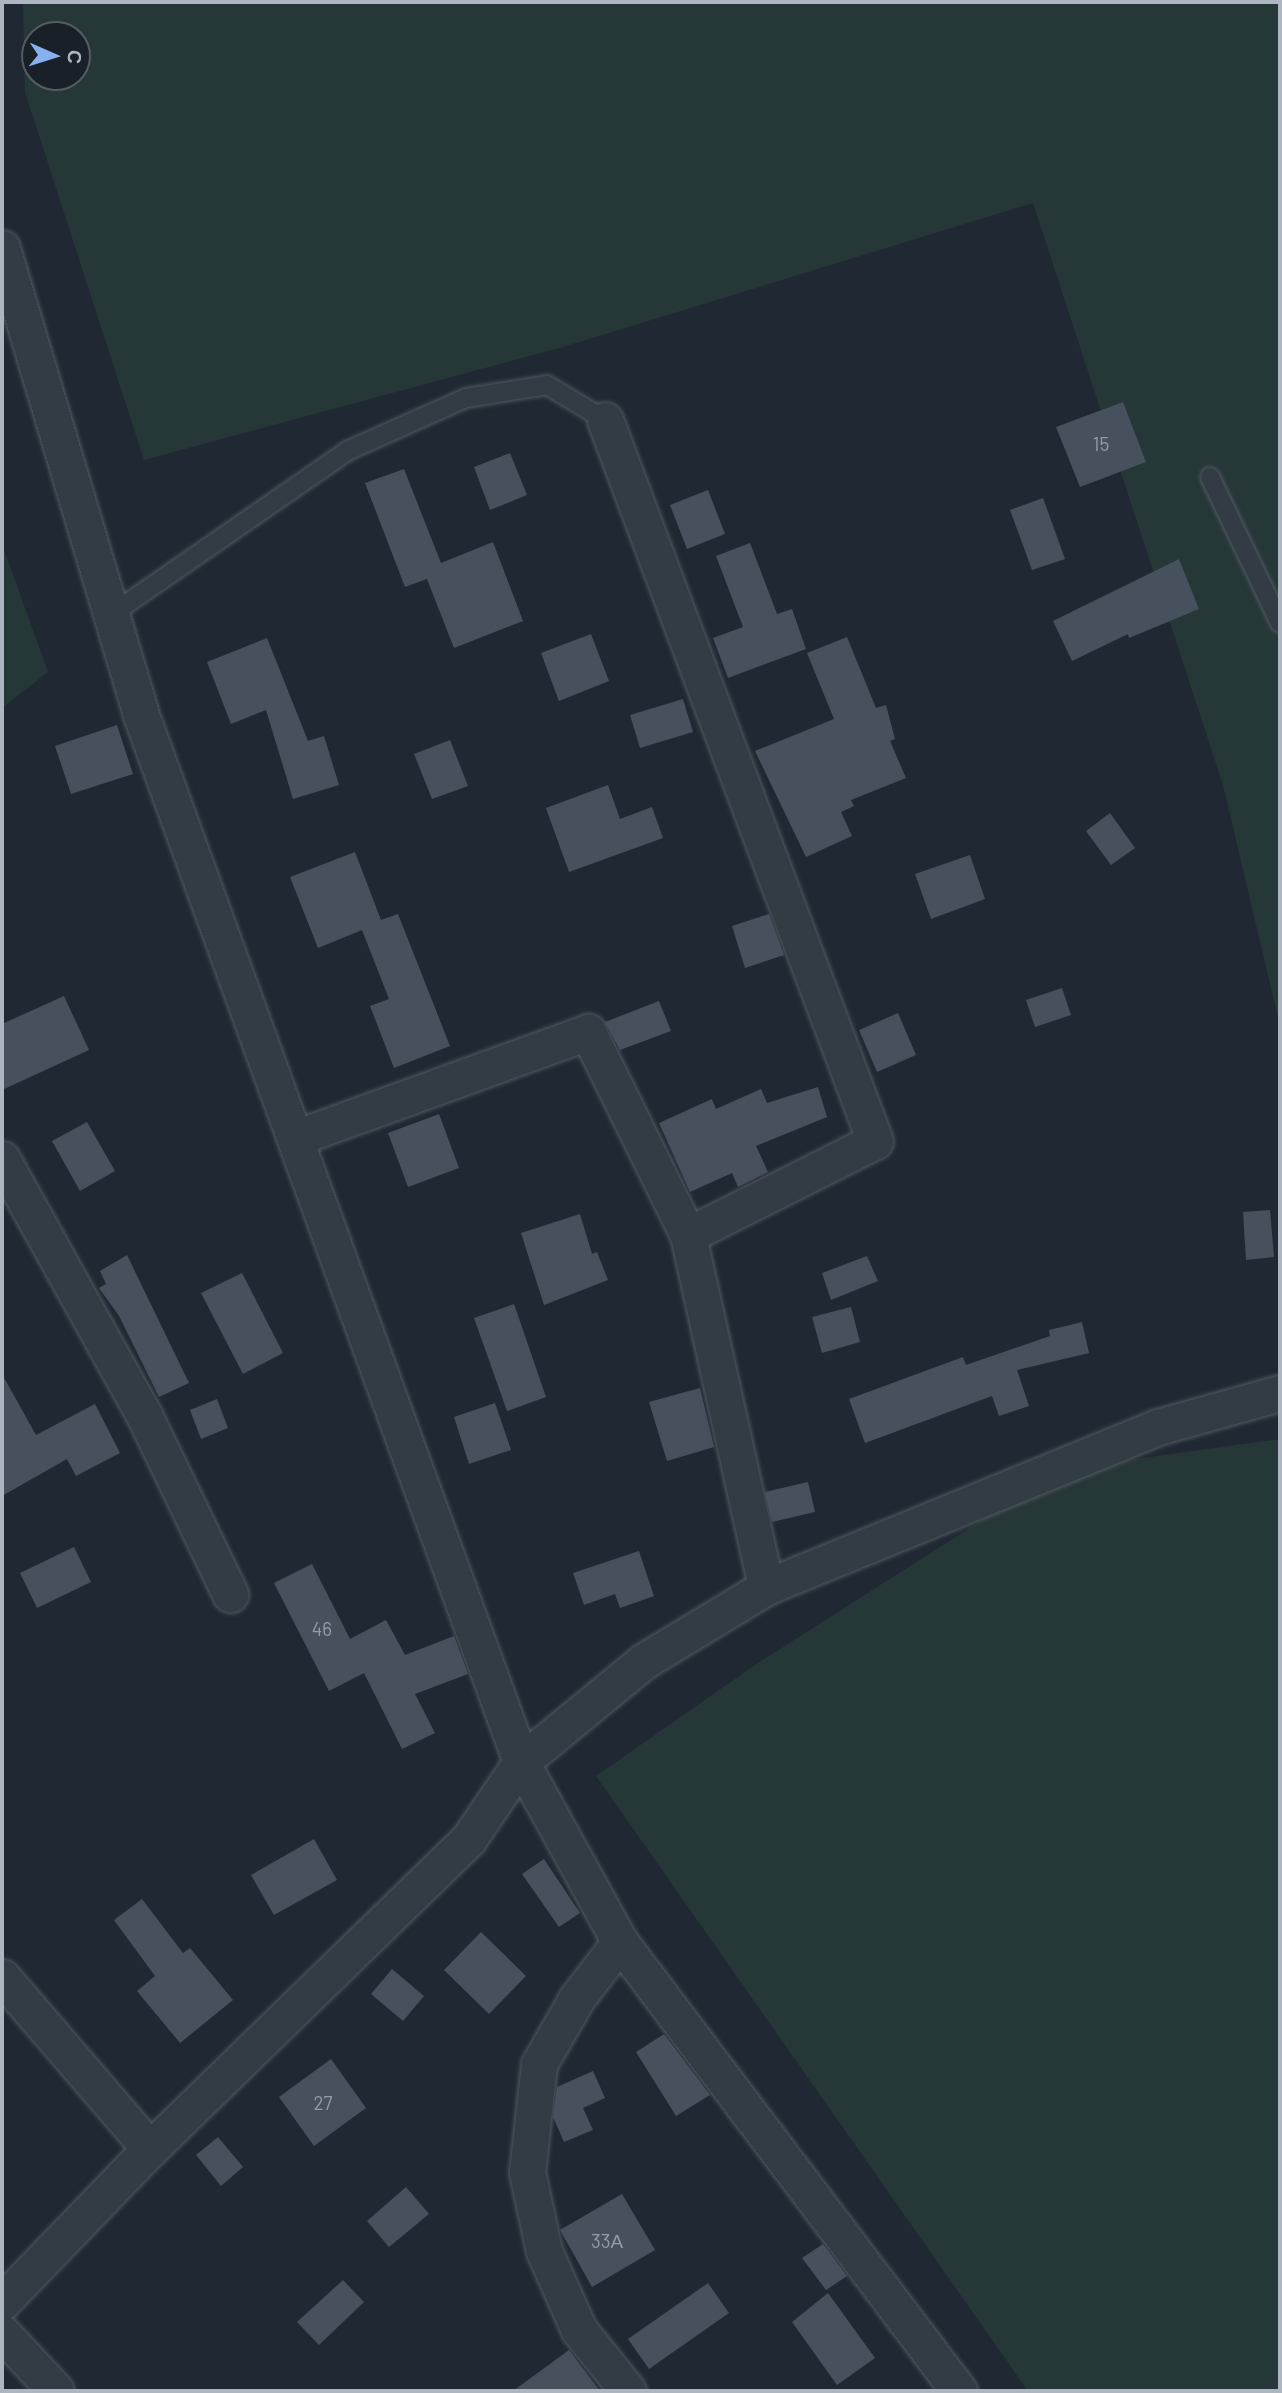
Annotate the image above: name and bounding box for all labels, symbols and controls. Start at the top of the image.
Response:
north arrow [21,21,91,91]
text: С [64,50,87,64]
house number: 15 [1093,433,1109,455]
house number: 46 [312,1618,332,1640]
house number: 27 [313,2092,333,2114]
house number: 33А [591,2230,623,2252]

